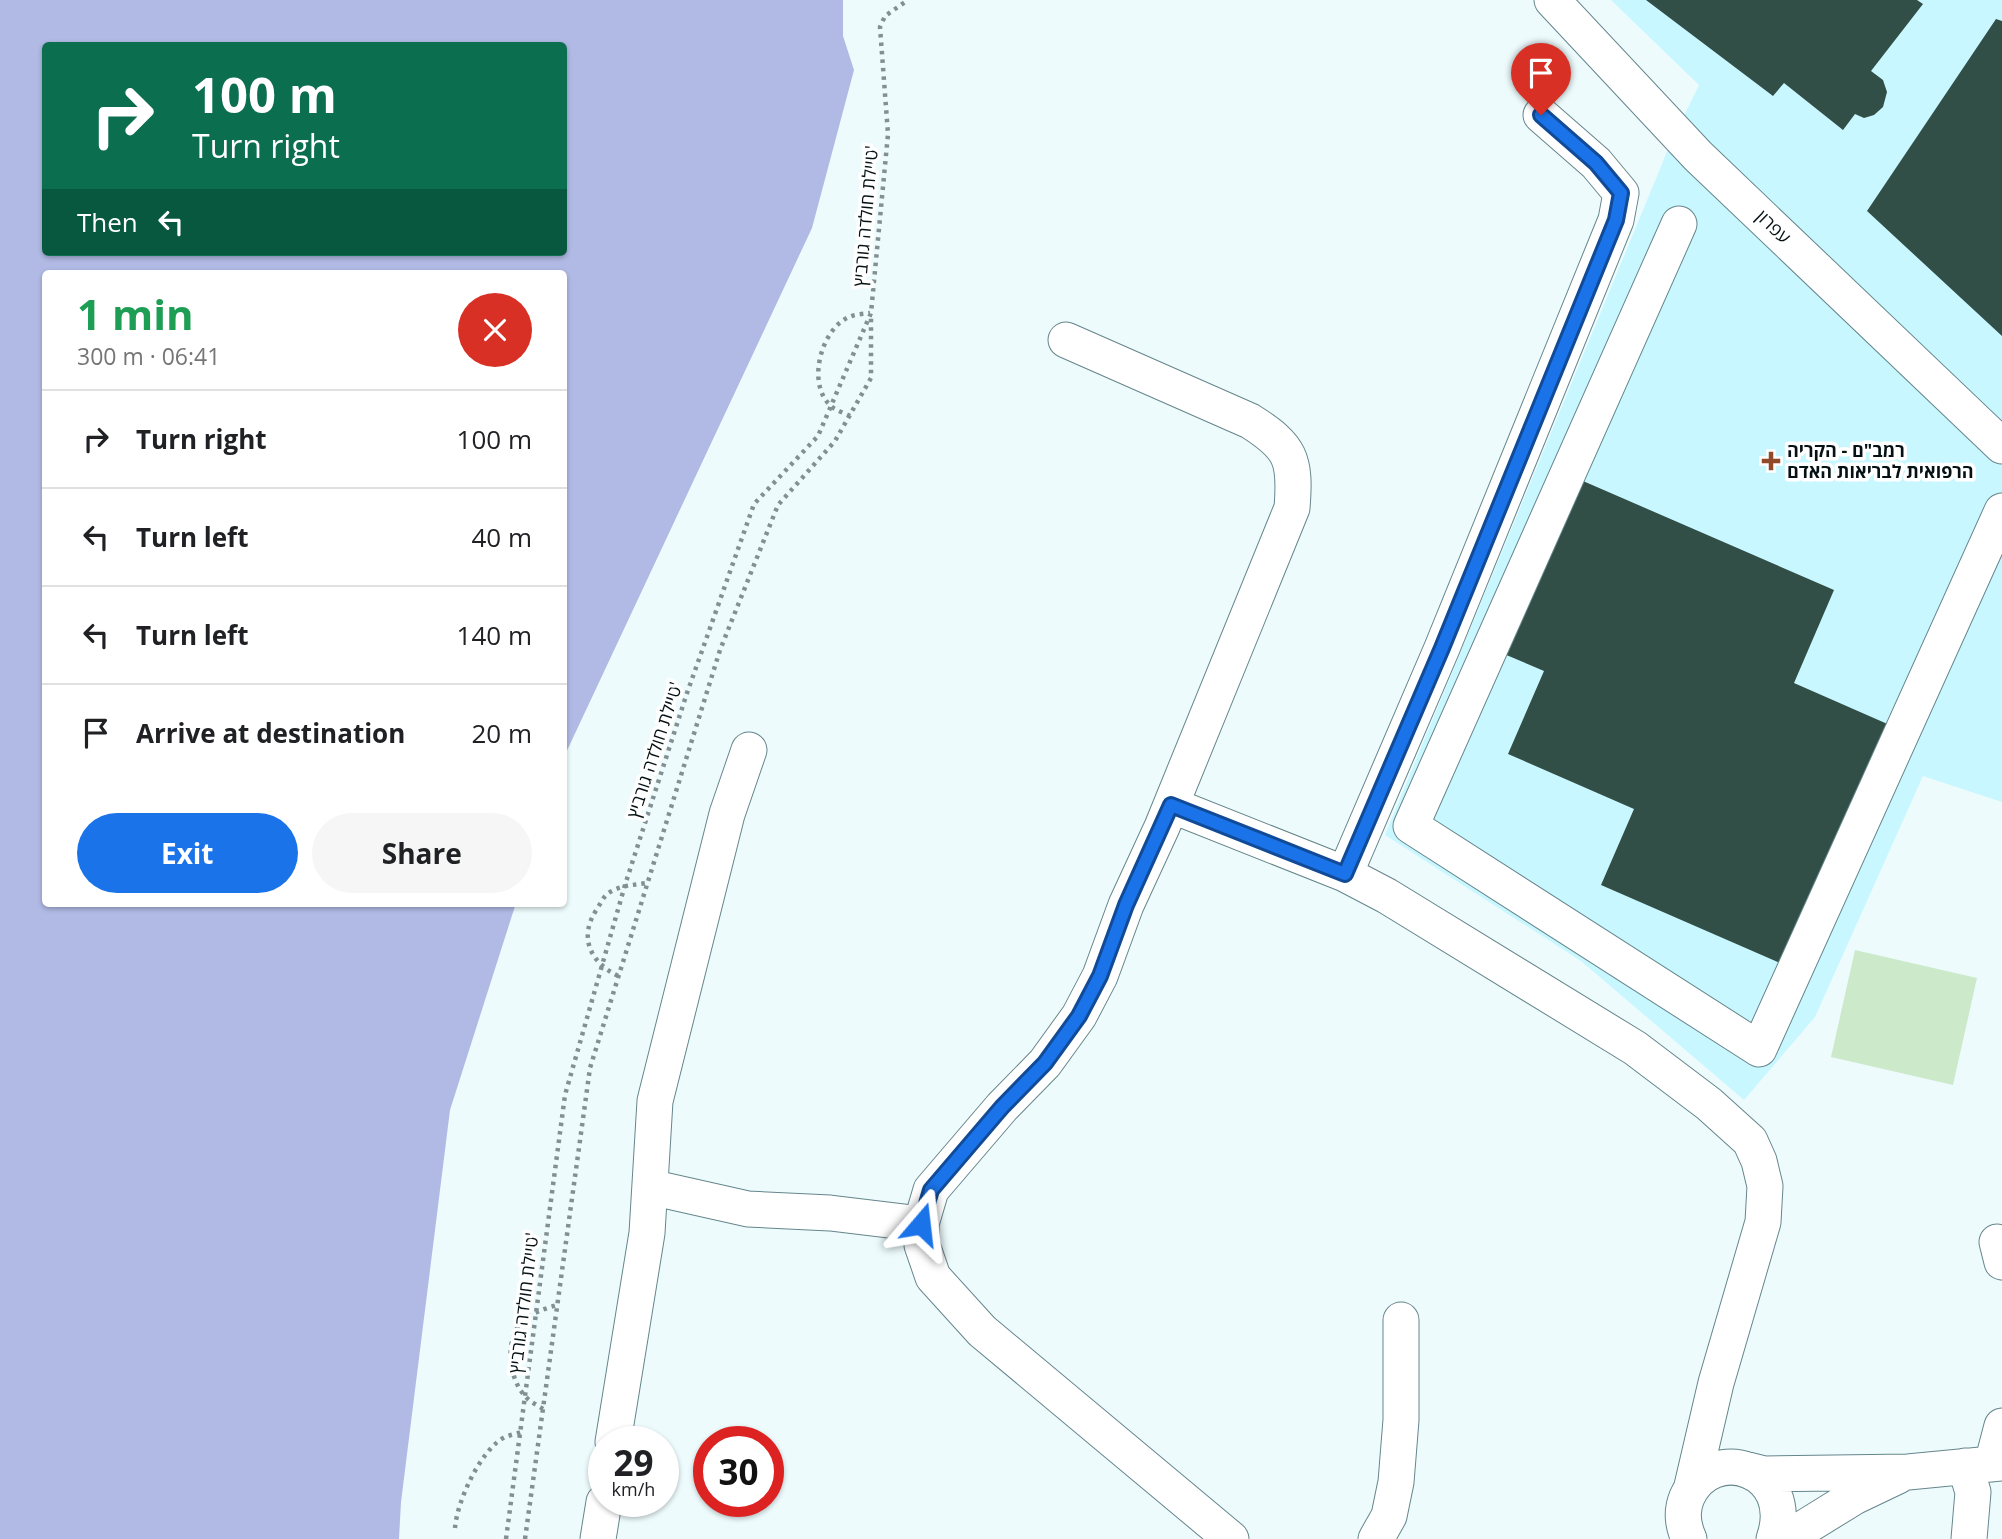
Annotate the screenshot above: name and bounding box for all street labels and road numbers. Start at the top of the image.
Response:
street label: טיילת חולדה גורביץ' [847,144,883,288]
street label: עפרון [1751,204,1796,249]
street label: טיילת חולדה גורביץ' [621,679,687,821]
street label: טיילת חולדה גורביץ' [502,1231,544,1375]

